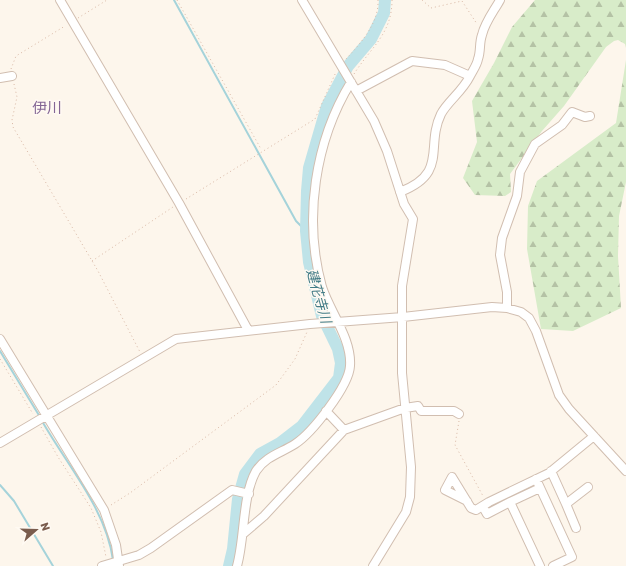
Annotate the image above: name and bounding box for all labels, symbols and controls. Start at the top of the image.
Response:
district label: 伊川 [32,99,62,117]
water label: 建花寺川 [303,267,335,327]
north arrow [16,510,56,550]
text: N [37,521,52,533]

